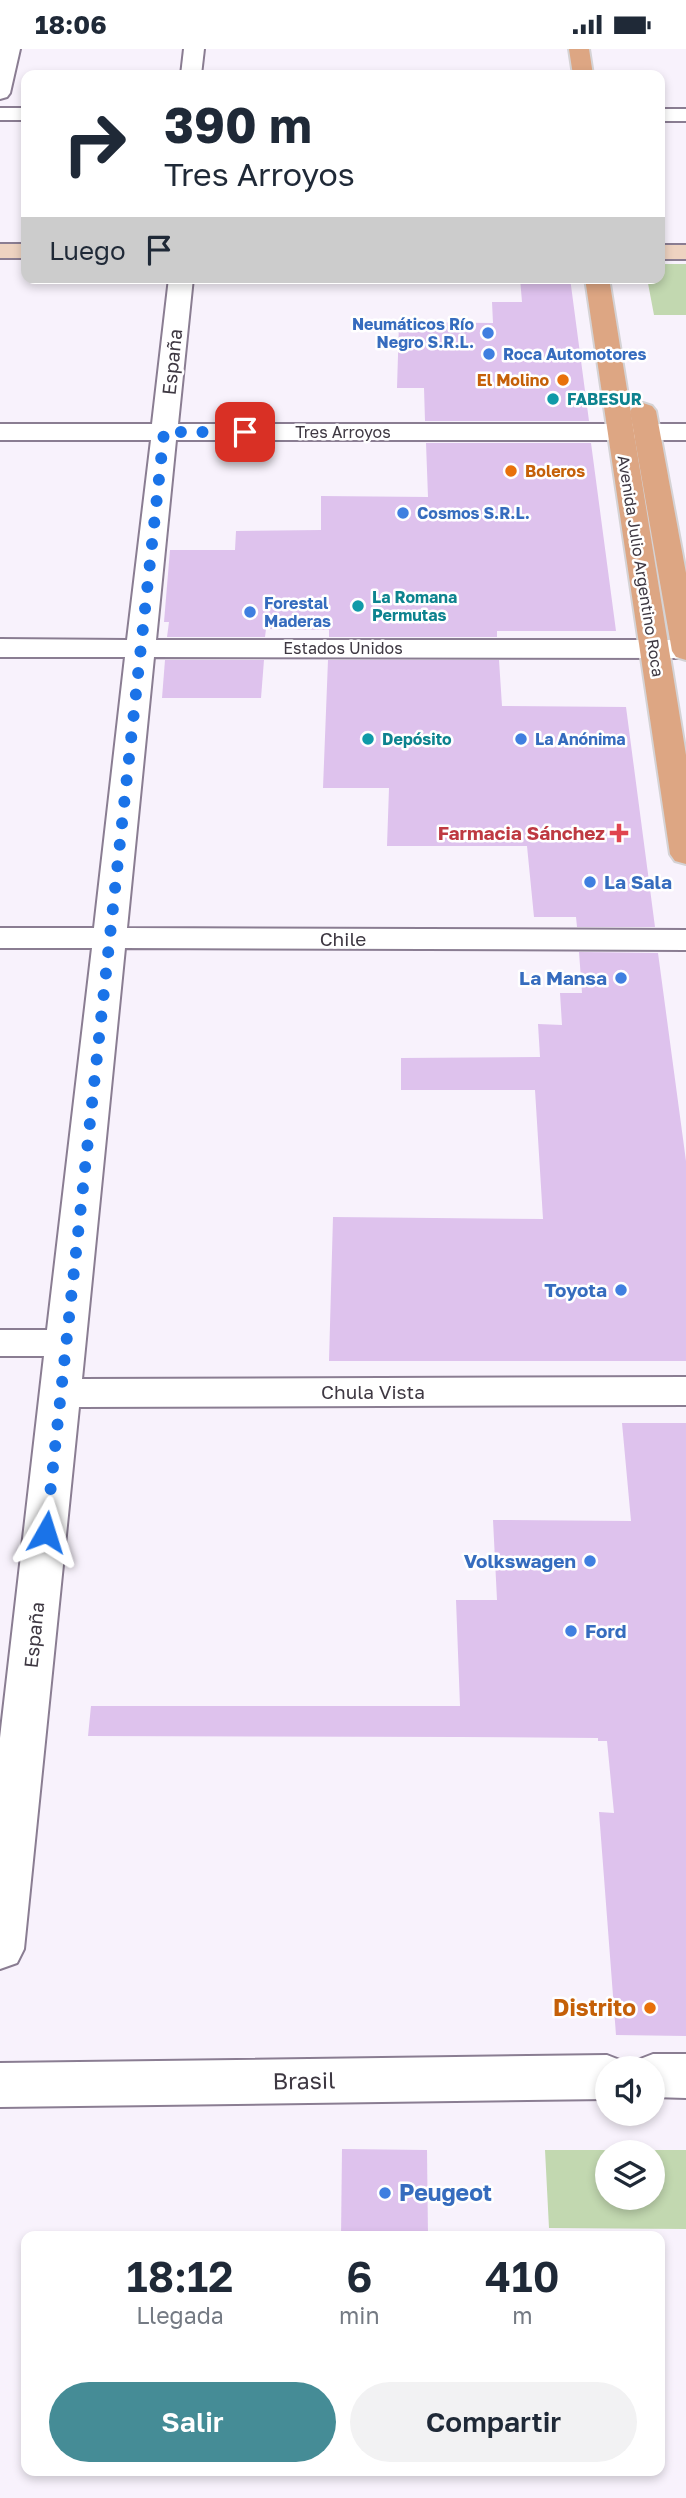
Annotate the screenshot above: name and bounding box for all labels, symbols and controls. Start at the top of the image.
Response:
text: 18:06 [35,9,107,40]
text: 390 m [164,95,312,154]
icon: right [49,98,140,189]
text: Tres Arroyos [164,155,355,193]
icon: arrive [140,231,178,269]
text: Luego [49,235,126,266]
place label: Neumáticos Río Negro S.R.L. [352,314,474,352]
marker: Neumáticos Río Negro S.R.L. [480,325,496,341]
street label: España [157,328,186,396]
place label: Roca Automotores [503,344,647,364]
marker: Roca Automotores [481,346,497,362]
place label: El Molino [477,370,549,390]
marker: El Molino [555,372,571,388]
place label: FABESUR [567,389,642,409]
marker: FABESUR [545,391,561,407]
pin [215,402,275,462]
icon: arrive [226,413,264,451]
street label: Tres Arroyos [295,422,391,442]
street label: Avenida Julio Argentino Roca [614,454,668,678]
place label: Boleros [525,461,585,481]
marker: Boleros [503,463,519,479]
place label: Cosmos S.R.L. [417,503,530,523]
marker: Cosmos S.R.L. [395,505,411,521]
place label: La Romana Permutas [372,587,457,625]
place label: Forestal Maderas [264,593,331,631]
marker: La Romana Permutas [350,598,366,614]
marker: Forestal Maderas [242,604,258,620]
street label: Estados Unidos [283,638,403,658]
place label: Depósito [382,729,452,749]
place label: La Anónima [535,729,626,749]
marker: Depósito [360,731,376,747]
marker: La Anónima [513,731,529,747]
place label: Farmacia Sánchez [438,821,605,844]
marker: Farmacia Sánchez [611,825,627,841]
place label: La Sala [604,870,672,893]
marker: La Sala [582,874,598,890]
street label: Chile [320,927,366,950]
place label: La Mansa [519,966,607,989]
marker: La Mansa [613,970,629,986]
place label: Toyota [544,1278,607,1301]
marker: Toyota [613,1282,629,1298]
street label: Chula Vista [321,1380,425,1403]
position arrow [9,1495,83,1569]
place label: Volkswagen [464,1549,576,1572]
marker: Volkswagen [582,1553,598,1569]
street label: España [19,1601,48,1669]
place label: Ford [585,1619,626,1642]
marker: Ford [563,1623,579,1639]
place label: Distrito [553,1993,636,2021]
marker: Distrito [642,2000,658,2016]
map controls [595,2056,665,2210]
button: sound [595,2056,665,2126]
street label: Brasil [272,2065,336,2095]
button: layers [595,2140,665,2210]
place label: Peugeot [399,2178,492,2206]
marker: Peugeot [377,2185,393,2201]
text: 18:12 [127,2251,233,2301]
text: 6 [346,2251,372,2301]
text: 410 [485,2251,560,2301]
text: Llegada [136,2301,224,2329]
text: min [339,2301,380,2329]
text: m [512,2301,532,2329]
button: Salir [49,2382,336,2462]
button: Compartir [350,2382,637,2462]

